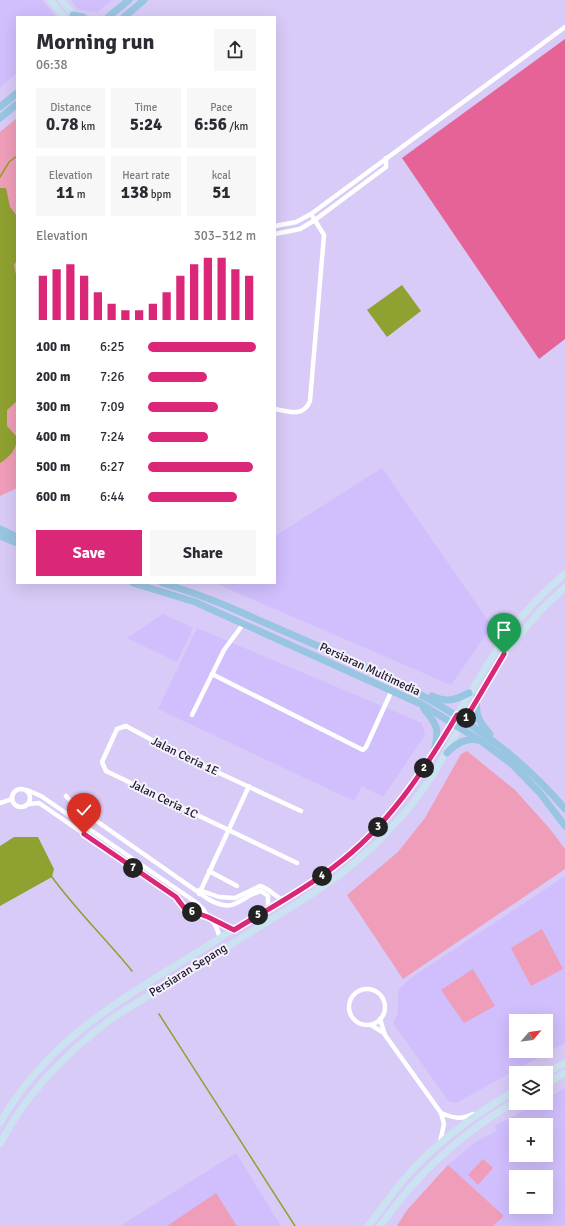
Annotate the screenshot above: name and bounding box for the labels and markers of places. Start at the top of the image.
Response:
pin [487,613,521,654]
pin: 1 [456,708,476,728]
pin: 2 [414,758,434,778]
pin [67,793,101,834]
pin: 3 [368,817,388,837]
pin: 7 [123,858,143,878]
pin: 4 [312,866,332,886]
pin: 6 [182,902,202,922]
pin: 5 [248,905,268,925]

